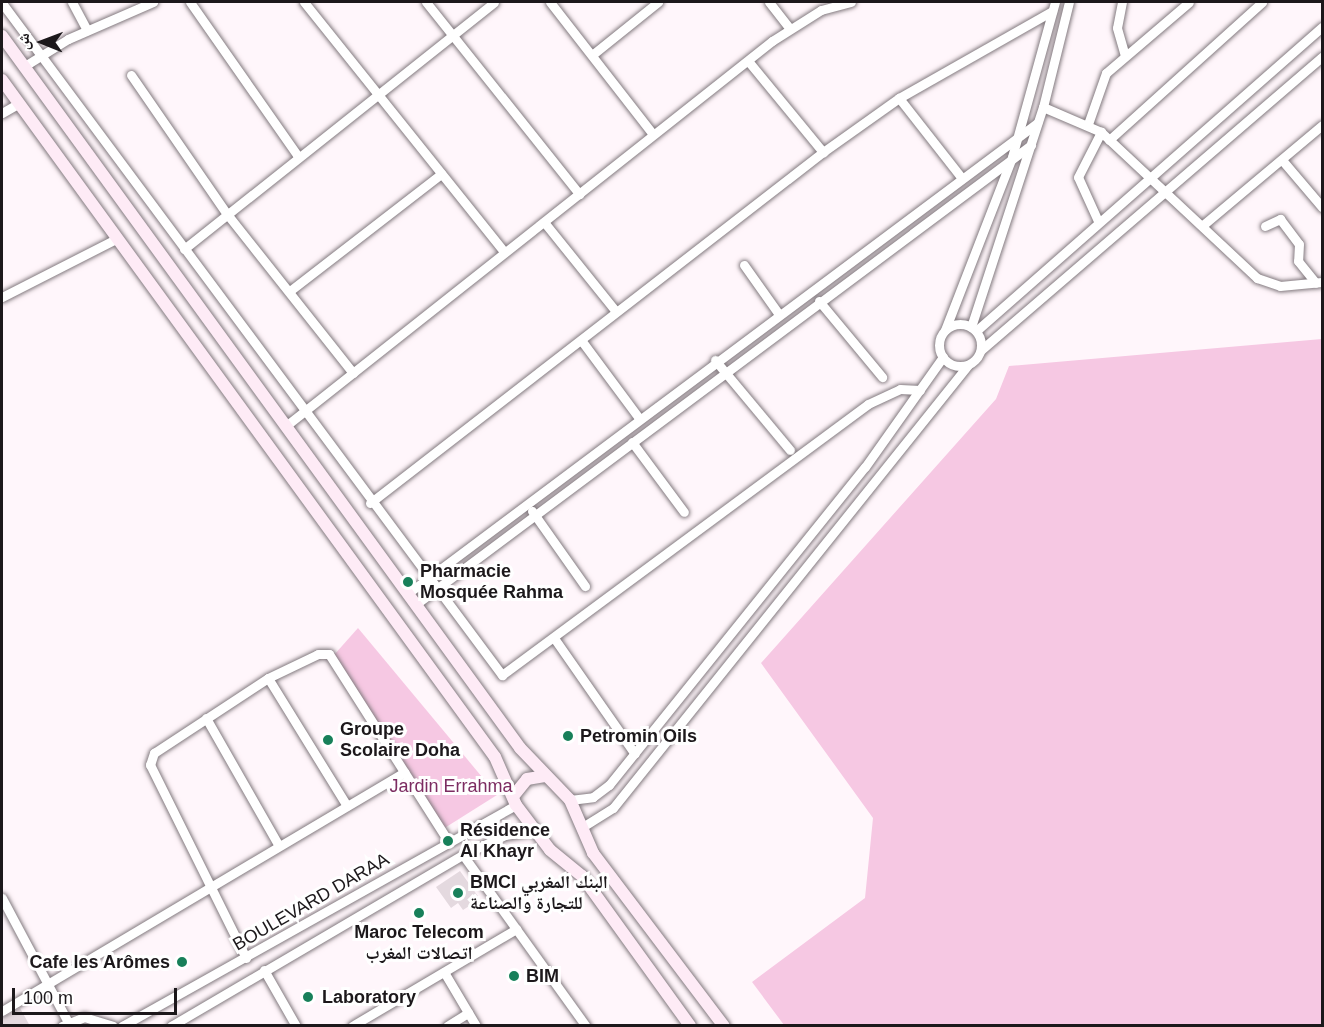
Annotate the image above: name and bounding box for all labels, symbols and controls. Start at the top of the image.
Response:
north arrow [12,12,72,72]
text: ش [15,33,32,50]
place label: Pharmacie Mosquée Rahma [420,561,563,604]
marker: Pharmacie Mosquée Rahma [401,575,415,589]
place label: Groupe Scolaire Doha [340,719,460,762]
place label: Petromin Oils [580,725,697,747]
marker: Petromin Oils [561,729,575,743]
marker: Groupe Scolaire Doha [321,733,335,747]
park label: Jardin Errahma [389,775,513,797]
place label: Résidence Al Khayr [460,820,550,862]
marker: Résidence Al Khayr [441,834,455,848]
street label: BOULEVARD DARAA [229,848,393,956]
place label: BMCI البنك المغربي للتجارة والصناعة [470,872,608,914]
marker: BMCI البنك المغربي للتجارة والصناعة [451,886,465,900]
marker: Maroc Telecom اتصالات المغرب [412,906,426,920]
place label: Maroc Telecom اتصالات المغرب [354,922,484,964]
place label: Cafe les Arômes [29,951,170,973]
marker: Cafe les Arômes [175,955,189,969]
place label: BIM [526,965,559,987]
marker: BIM [507,969,521,983]
scale bar [15,976,180,1014]
place label: Laboratory [322,986,416,1008]
text: 100 m [23,988,73,1008]
marker: Laboratory [299,988,317,1006]

